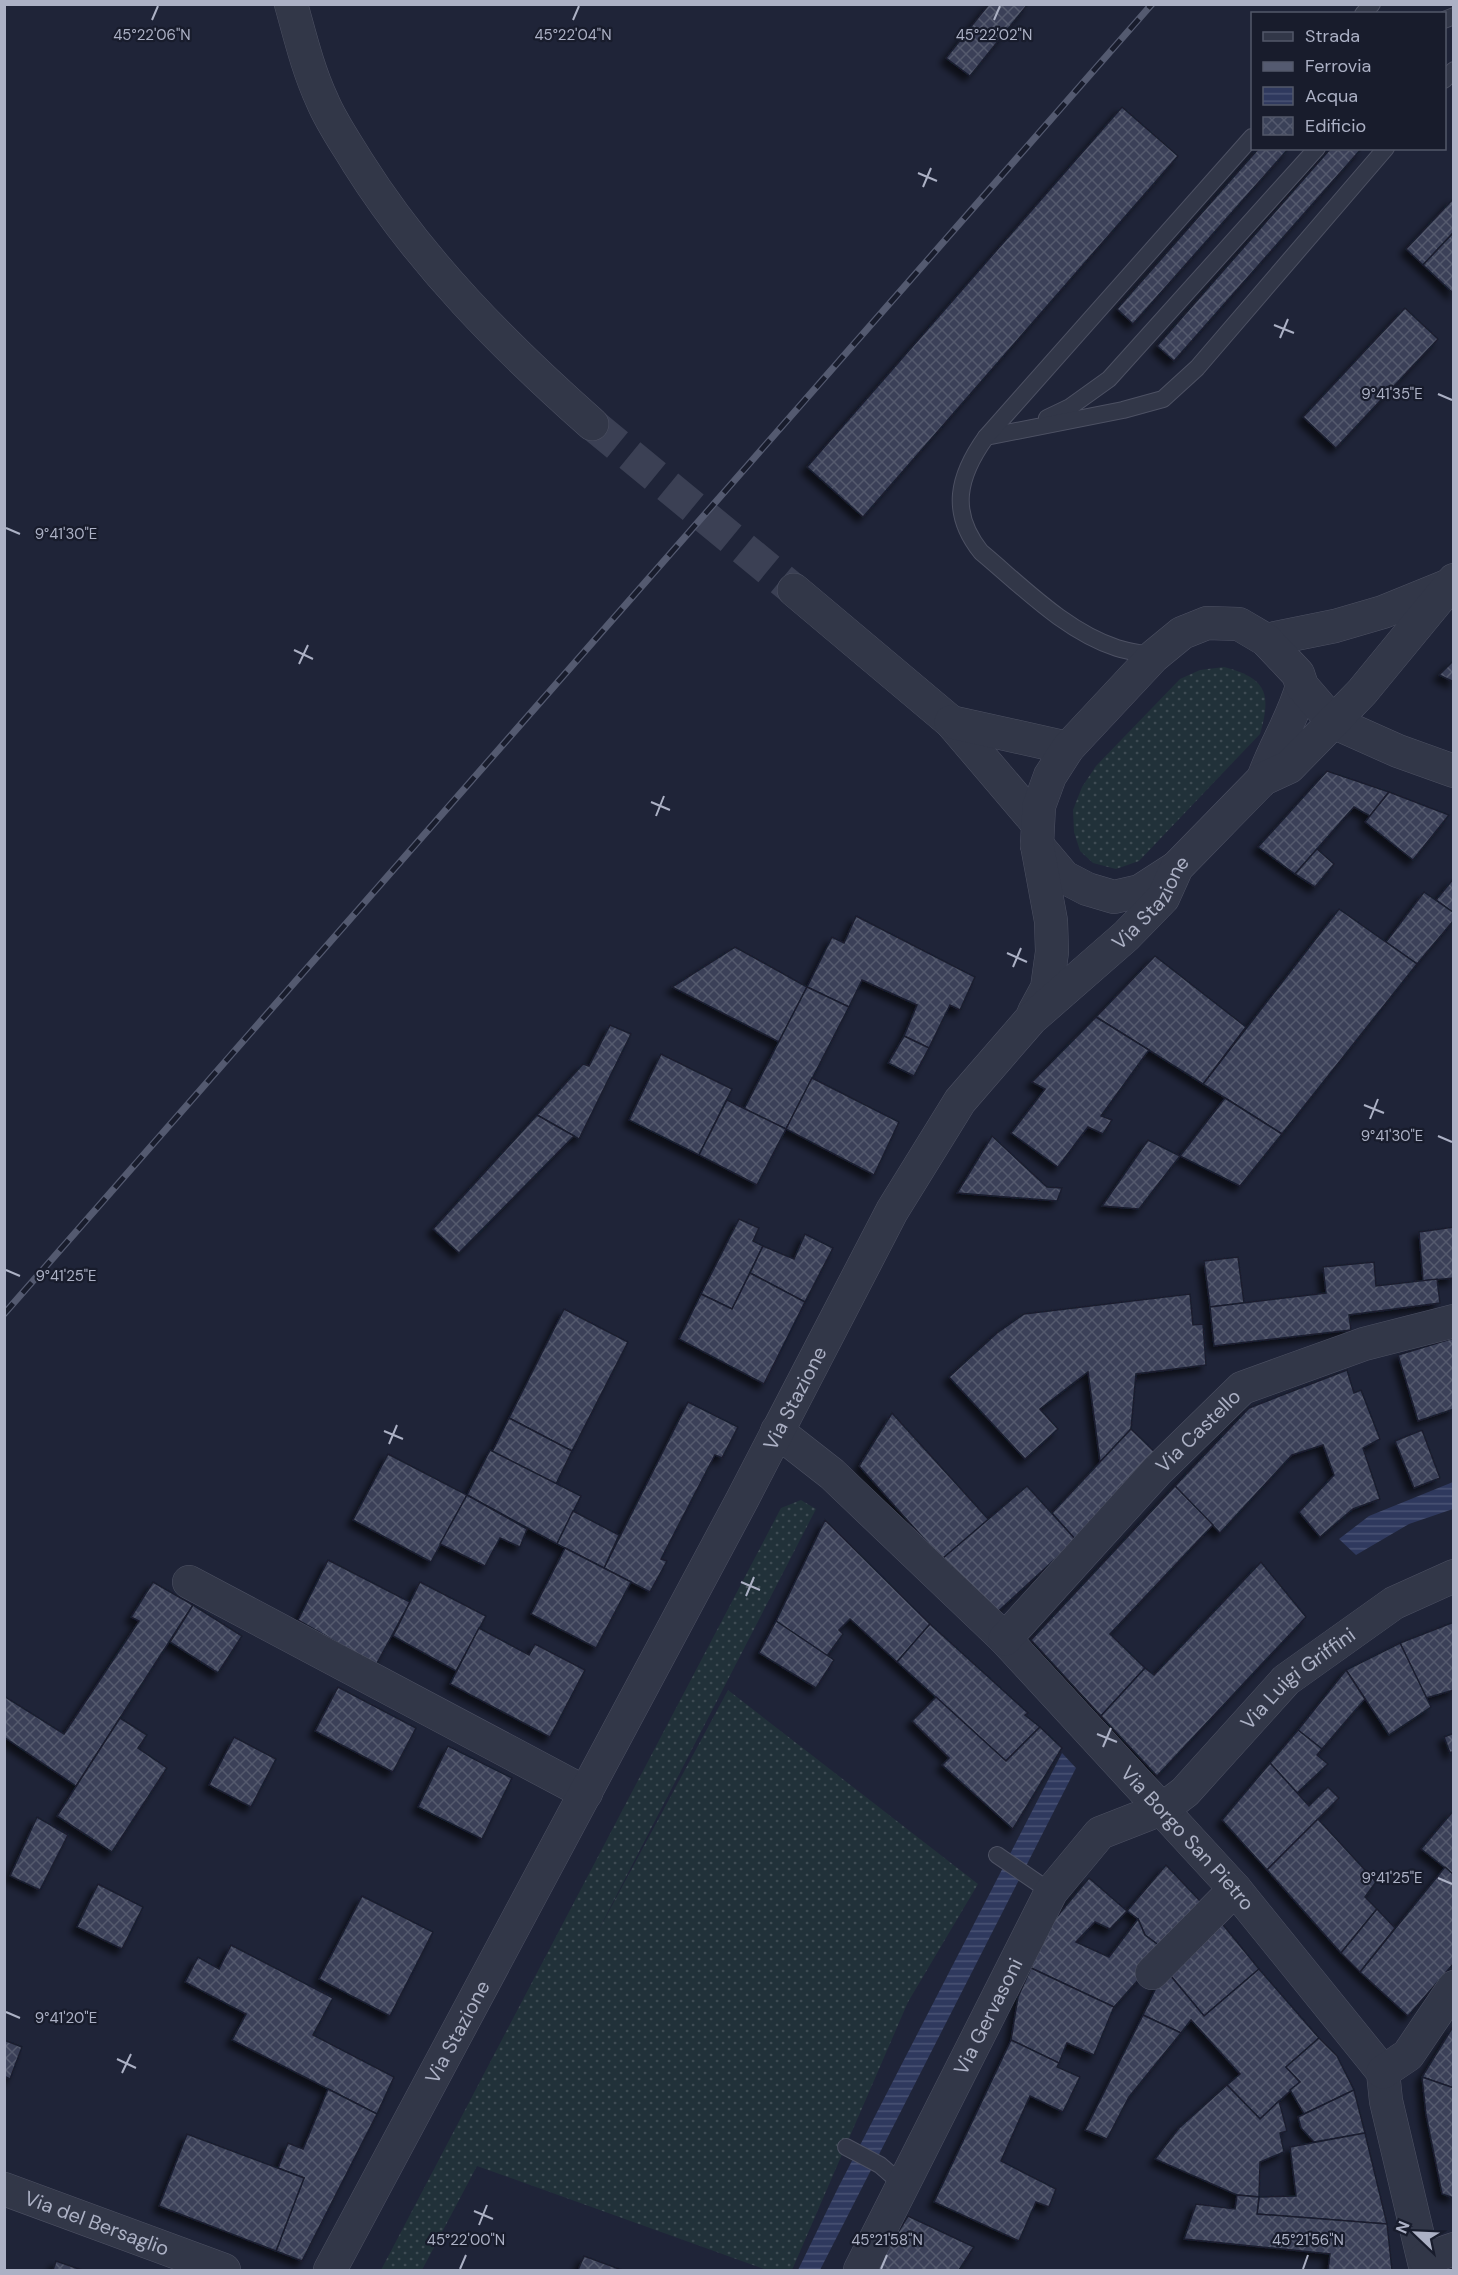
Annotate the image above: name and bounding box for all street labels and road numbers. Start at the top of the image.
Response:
street label: Via Stazione [1106,849,1195,955]
street label: Via Stazione [757,1342,833,1455]
street label: Via Castello [1150,1383,1246,1478]
street label: Via Luigi Griffini [1235,1622,1360,1735]
street label: Via Borgo San Pietro [1115,1760,1260,1916]
street label: Via Gervasoni [948,1954,1028,2079]
street label: Via Stazione [419,1976,496,2088]
street label: Via del Bersaglio [21,2185,173,2262]

